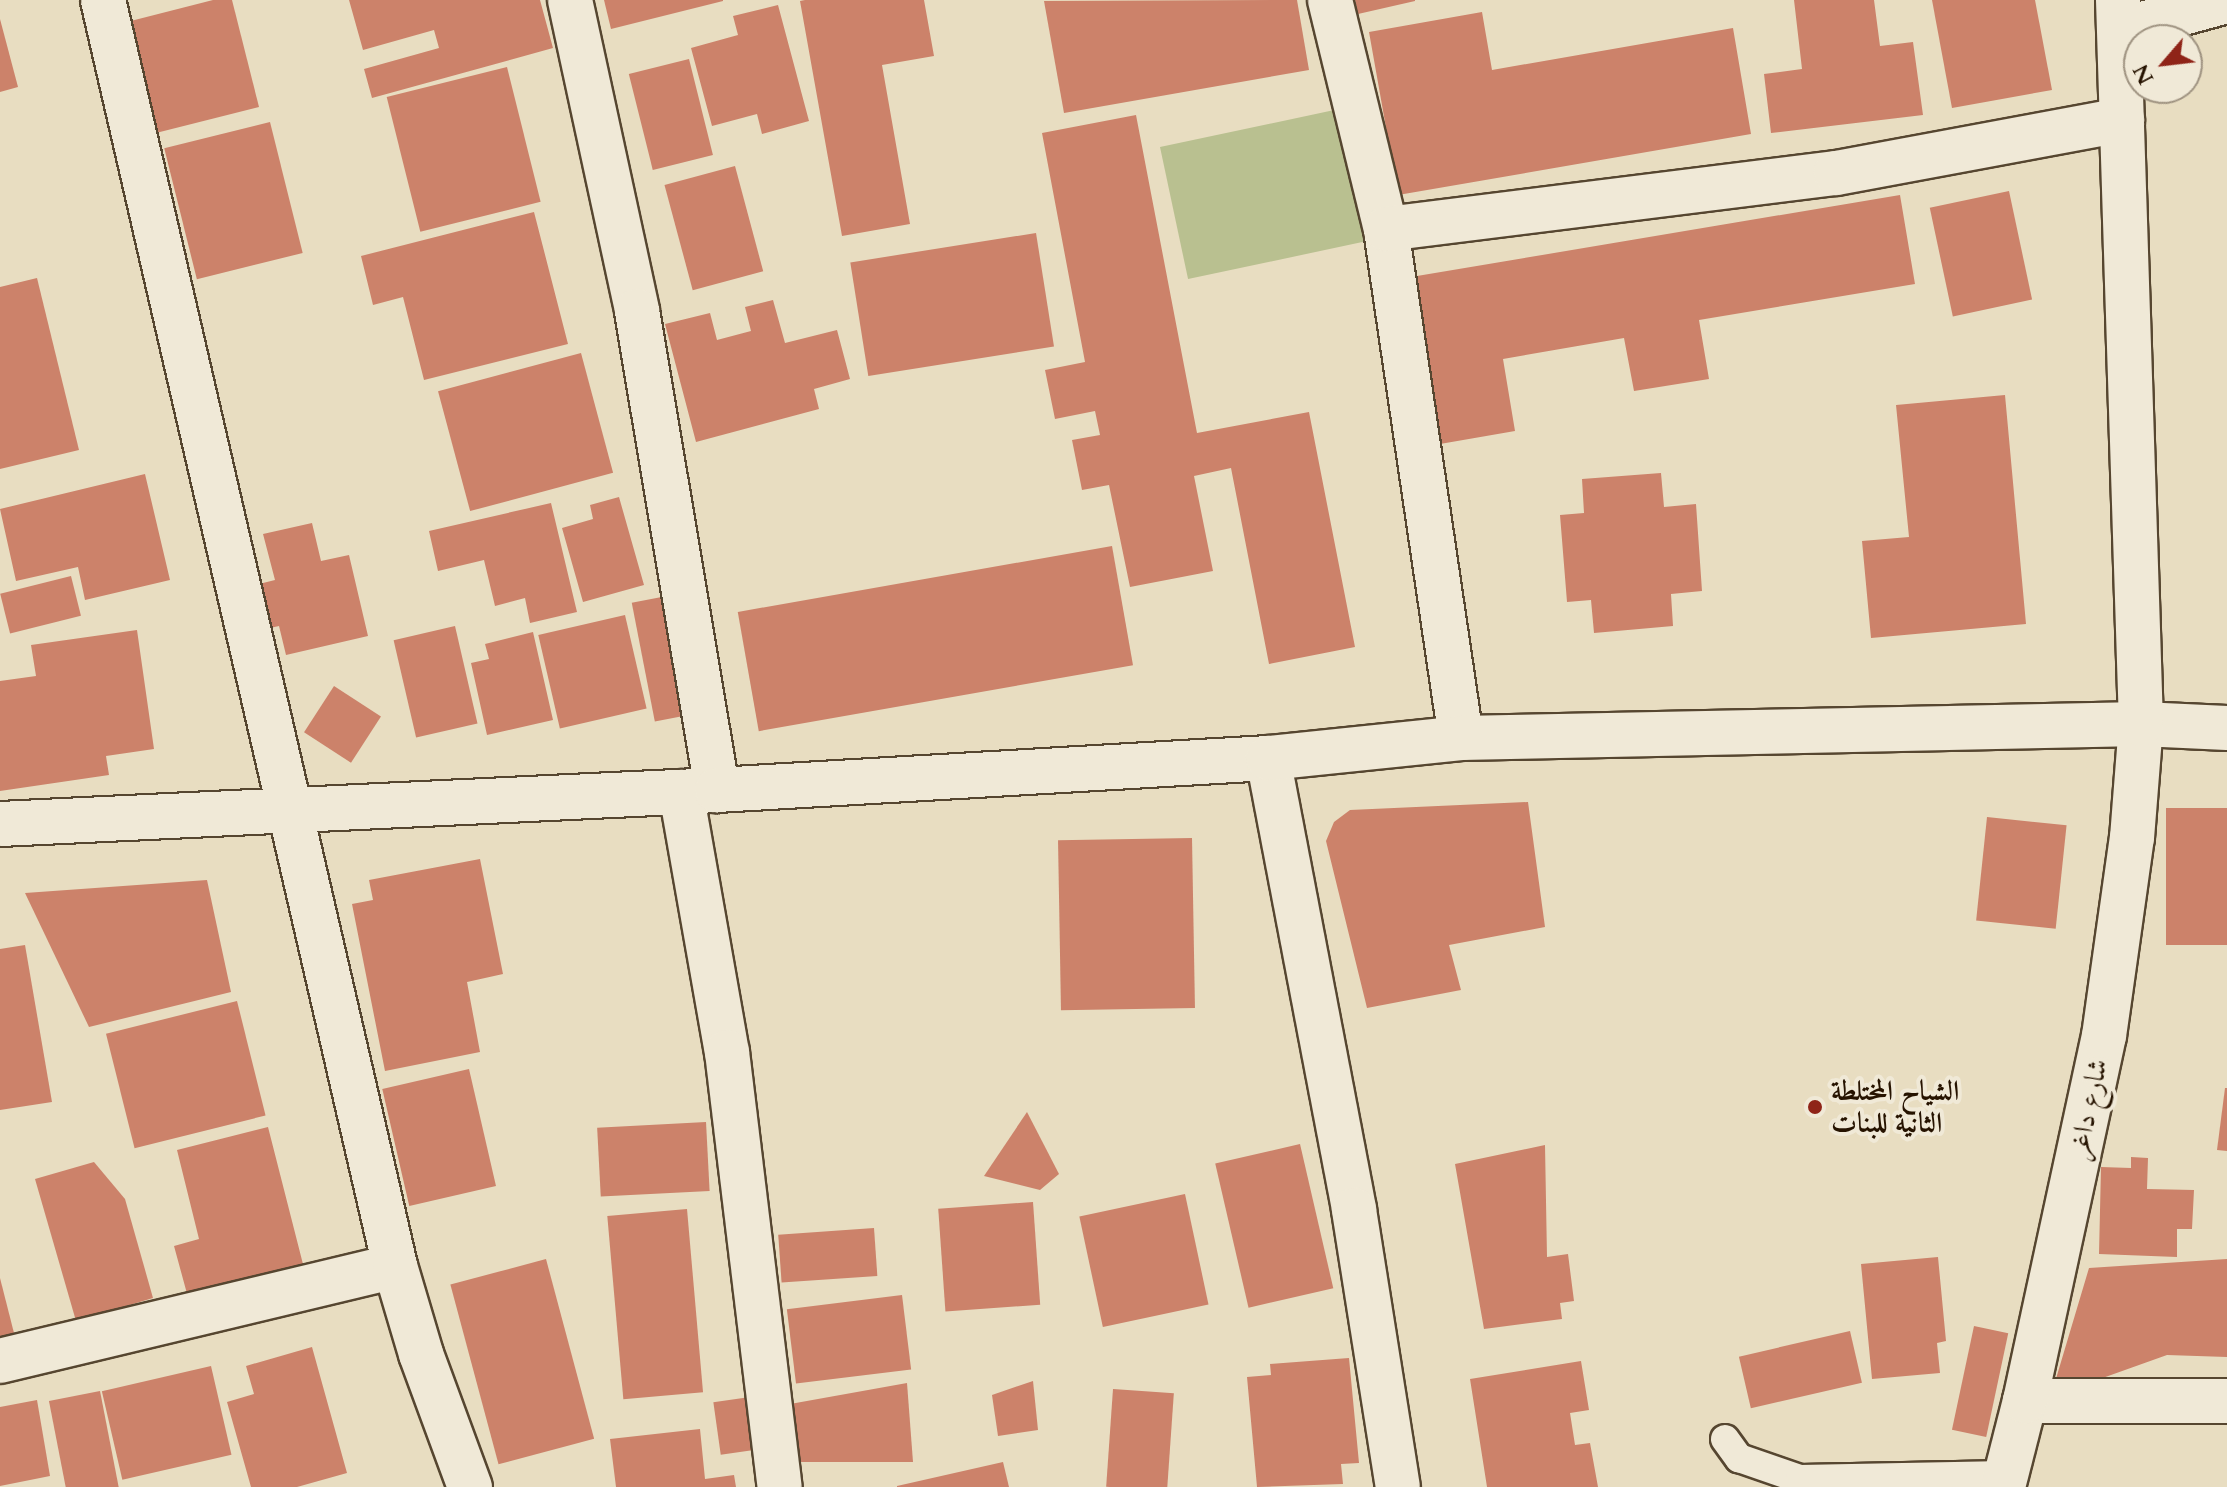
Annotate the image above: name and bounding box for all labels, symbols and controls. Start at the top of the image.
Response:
north arrow [2123,24,2203,104]
text: N [2126,59,2161,90]
street label: شارع داغر [2061,1056,2115,1162]
place label: الشياح المختلطة الثانية للبنات [1831,1074,1959,1140]
marker: الشياح المختلطة الثانية للبنات [1806,1098,1824,1116]

